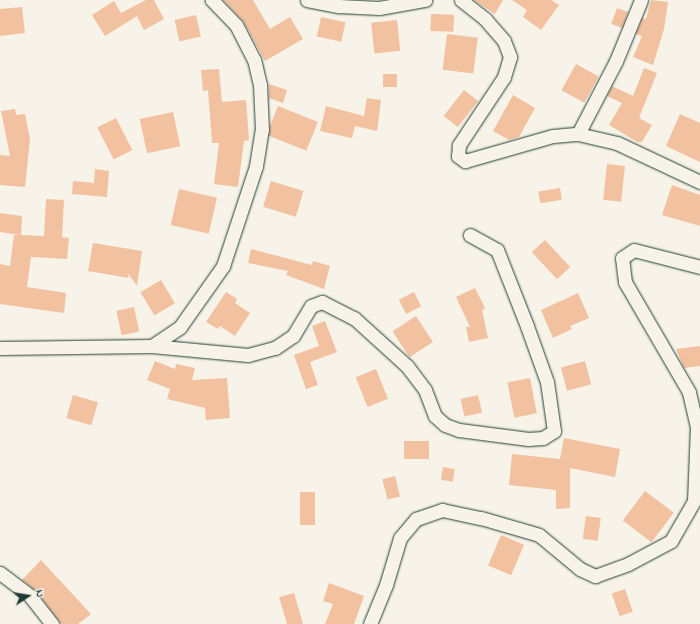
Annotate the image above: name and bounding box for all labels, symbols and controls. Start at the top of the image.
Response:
north arrow [8,576,48,616]
text: N [31,588,48,599]

